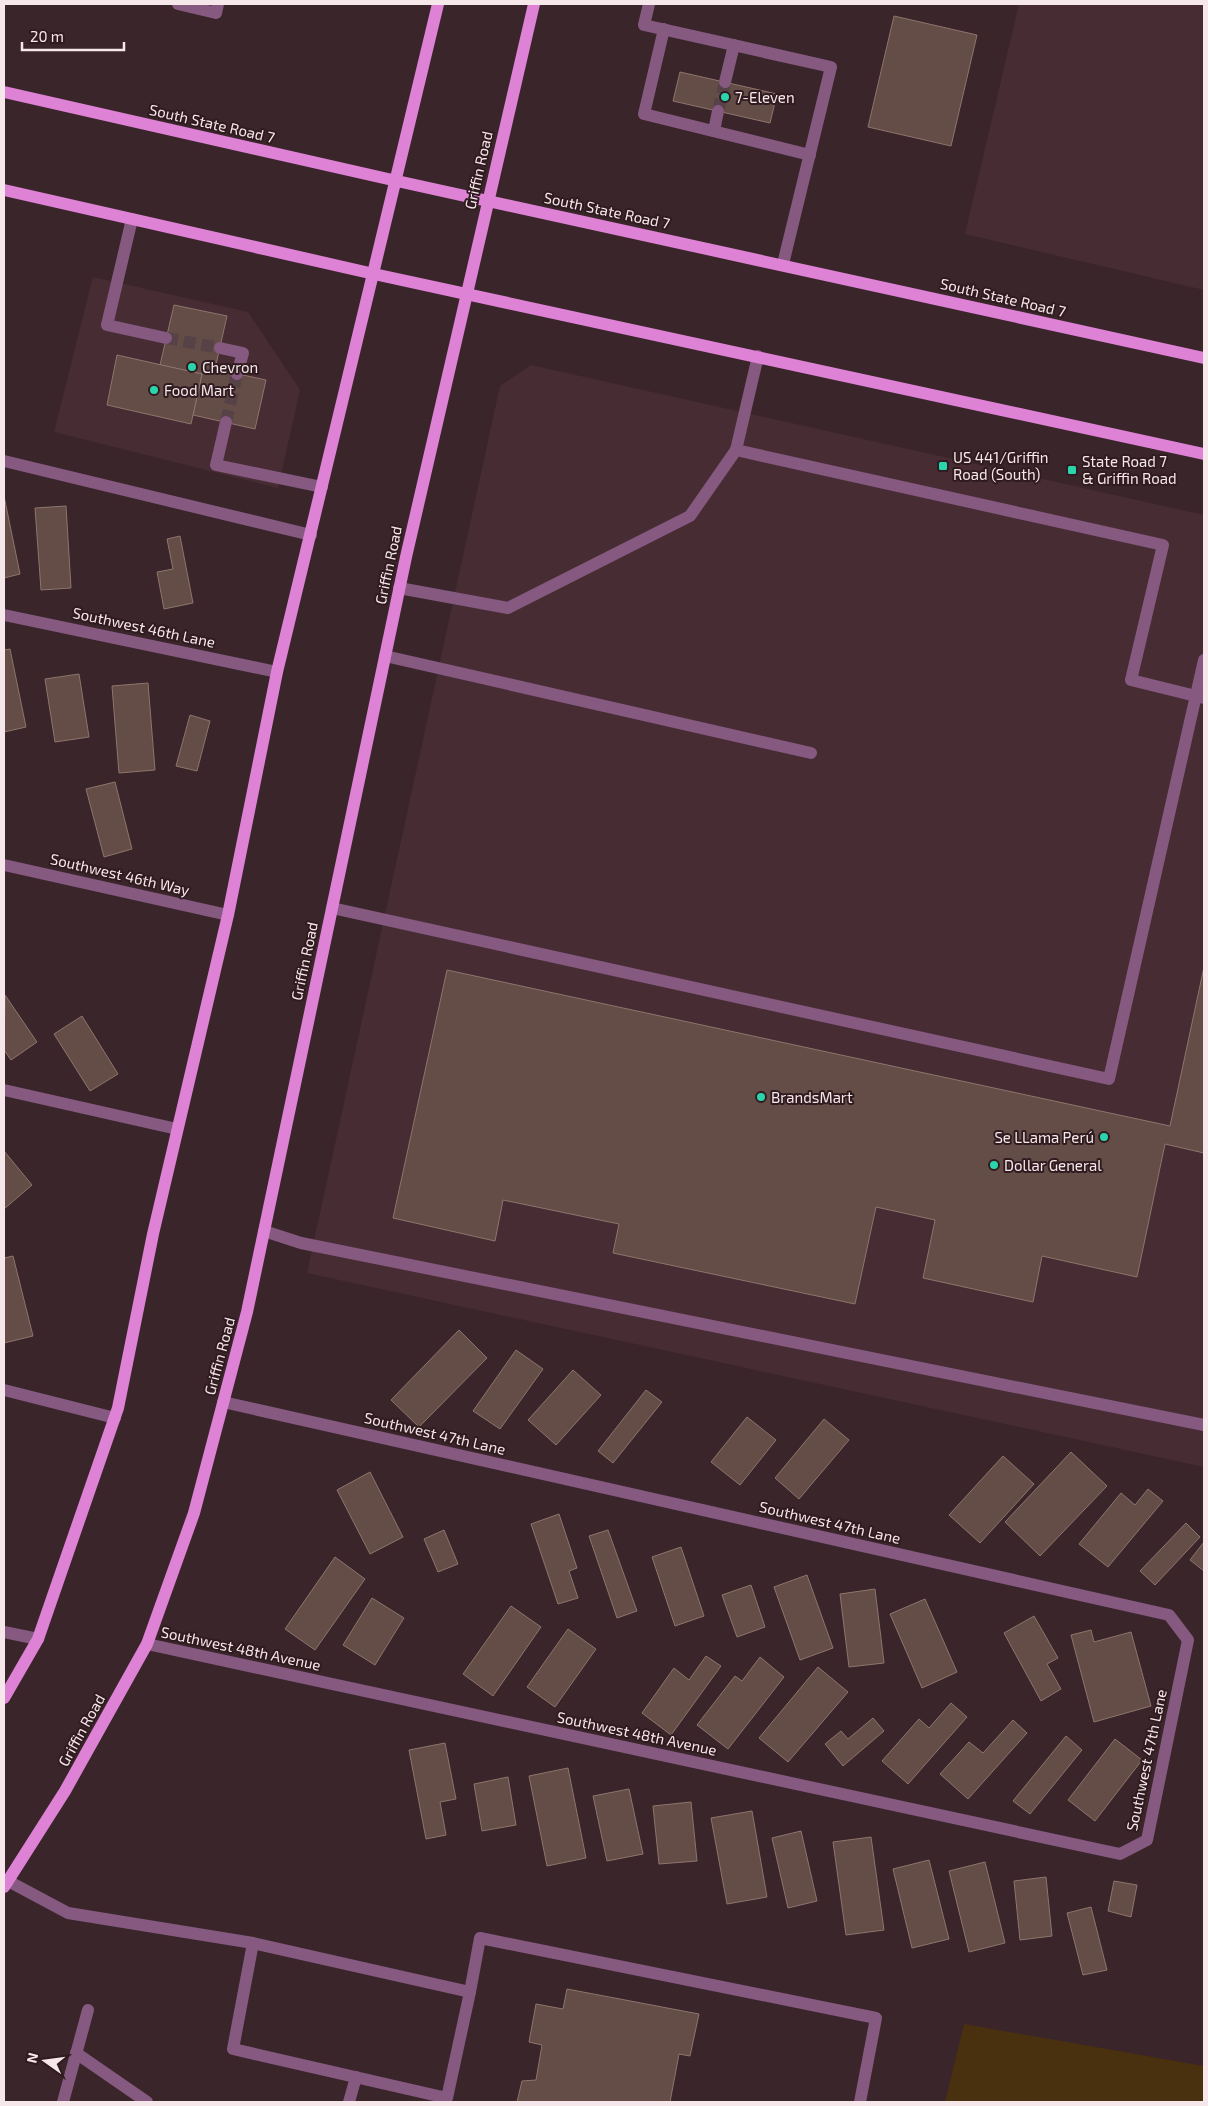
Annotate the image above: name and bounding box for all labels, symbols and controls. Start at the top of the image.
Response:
scale bar [22,20,125,52]
text: 20 m [30,27,64,45]
place label: 7-Eleven [735,88,795,106]
marker: 7-Eleven [719,91,731,103]
street label: South State Road 7 [148,100,277,146]
street label: Griffin Road [460,129,496,211]
street label: South State Road 7 [542,188,672,232]
street label: South State Road 7 [939,274,1068,320]
place label: Chevron [202,358,258,376]
marker: Chevron [186,361,198,373]
place label: Food Mart [164,381,234,399]
marker: Food Mart [148,384,160,396]
place label: US 441/Griffin Road (South) [953,448,1049,483]
place label: State Road 7 & Griffin Road [1082,452,1177,487]
marker: US 441/Griffin Road (South) [937,460,949,472]
marker: State Road 7 & Griffin Road [1066,464,1078,476]
street label: Griffin Road [371,524,405,606]
street label: Southwest 46th Lane [71,603,217,651]
street label: Southwest 46th Way [49,849,192,899]
street label: Griffin Road [287,920,321,1002]
place label: BrandsMart [771,1088,853,1106]
marker: BrandsMart [755,1091,767,1103]
place label: Se LLama Perú [994,1128,1094,1146]
marker: Se LLama Perú [1098,1131,1110,1143]
place label: Dollar General [1004,1156,1102,1174]
marker: Dollar General [988,1159,1000,1171]
street label: Griffin Road [200,1315,238,1397]
street label: Southwest 47th Lane [363,1408,507,1458]
street label: Southwest 47th Lane [758,1497,902,1547]
street label: Southwest 48th Avenue [159,1622,323,1674]
street label: Southwest 47th Lane [1122,1688,1170,1832]
street label: Griffin Road [54,1691,108,1769]
street label: Southwest 48th Avenue [555,1707,719,1759]
north arrow [20,2036,70,2086]
text: N [22,2051,41,2065]

